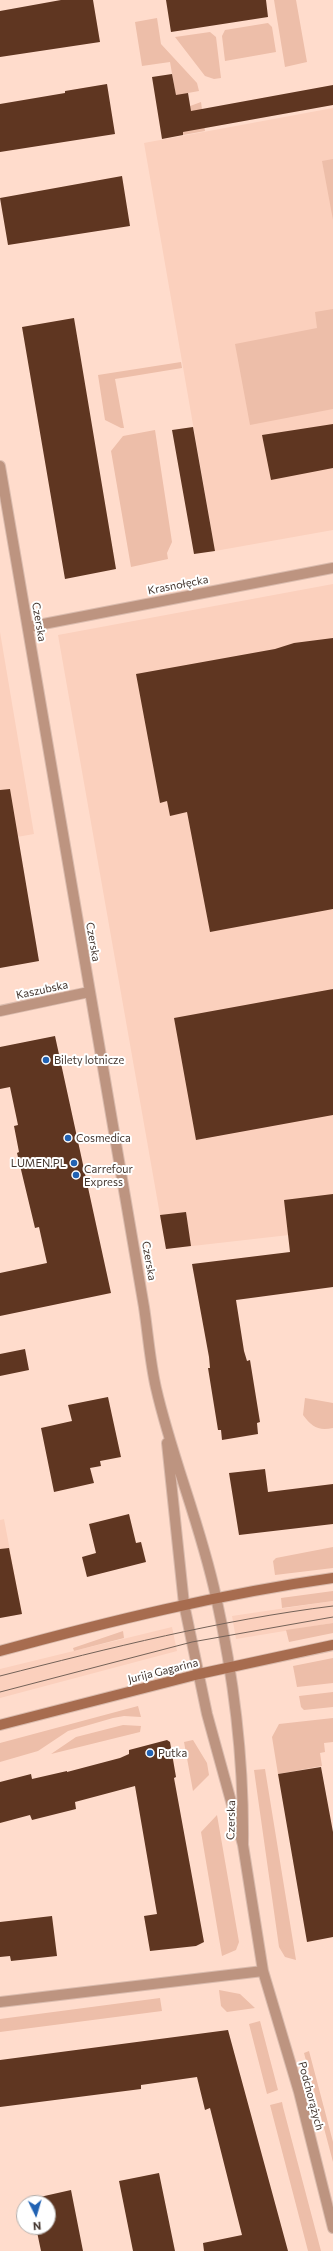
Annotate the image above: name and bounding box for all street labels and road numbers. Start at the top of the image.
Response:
street label: Krasnołęcka [147,573,209,597]
street label: Czerska [29,601,49,643]
street label: Czerska [83,921,103,963]
street label: Kaszubska [15,978,69,1002]
street label: Czerska [139,1240,159,1282]
street label: Jurija Gagarina [126,1656,200,1686]
street label: Czerska [224,1800,238,1840]
street label: Podchorążych [295,2060,327,2132]

